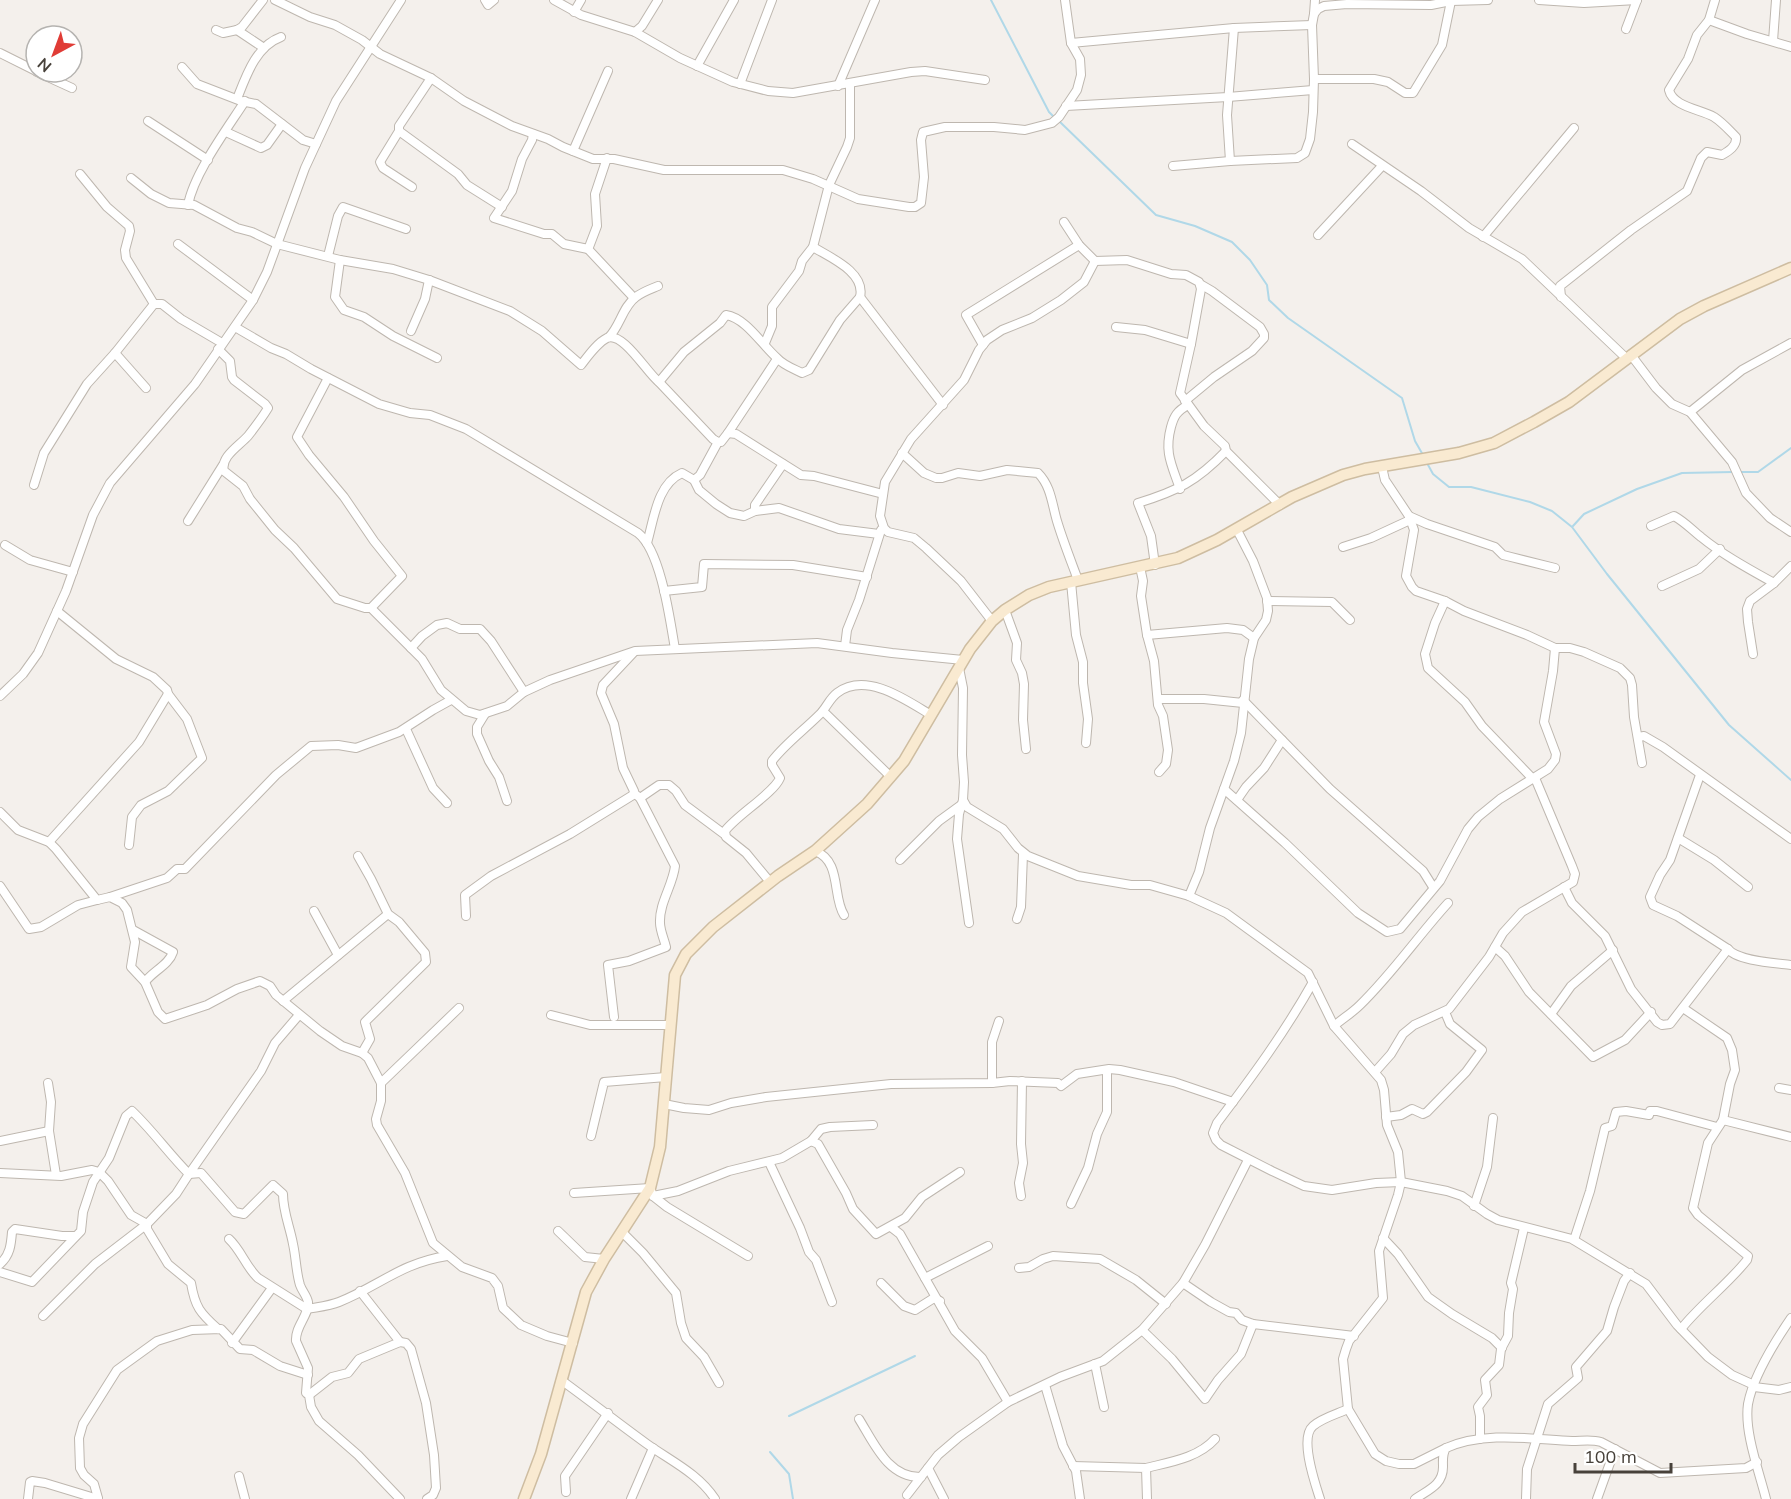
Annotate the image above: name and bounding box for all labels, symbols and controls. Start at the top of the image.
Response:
north arrow [24,24,84,84]
text: N [33,54,55,77]
scale bar [1575,1436,1671,1474]
text: 100 m [1584,1445,1637,1468]

